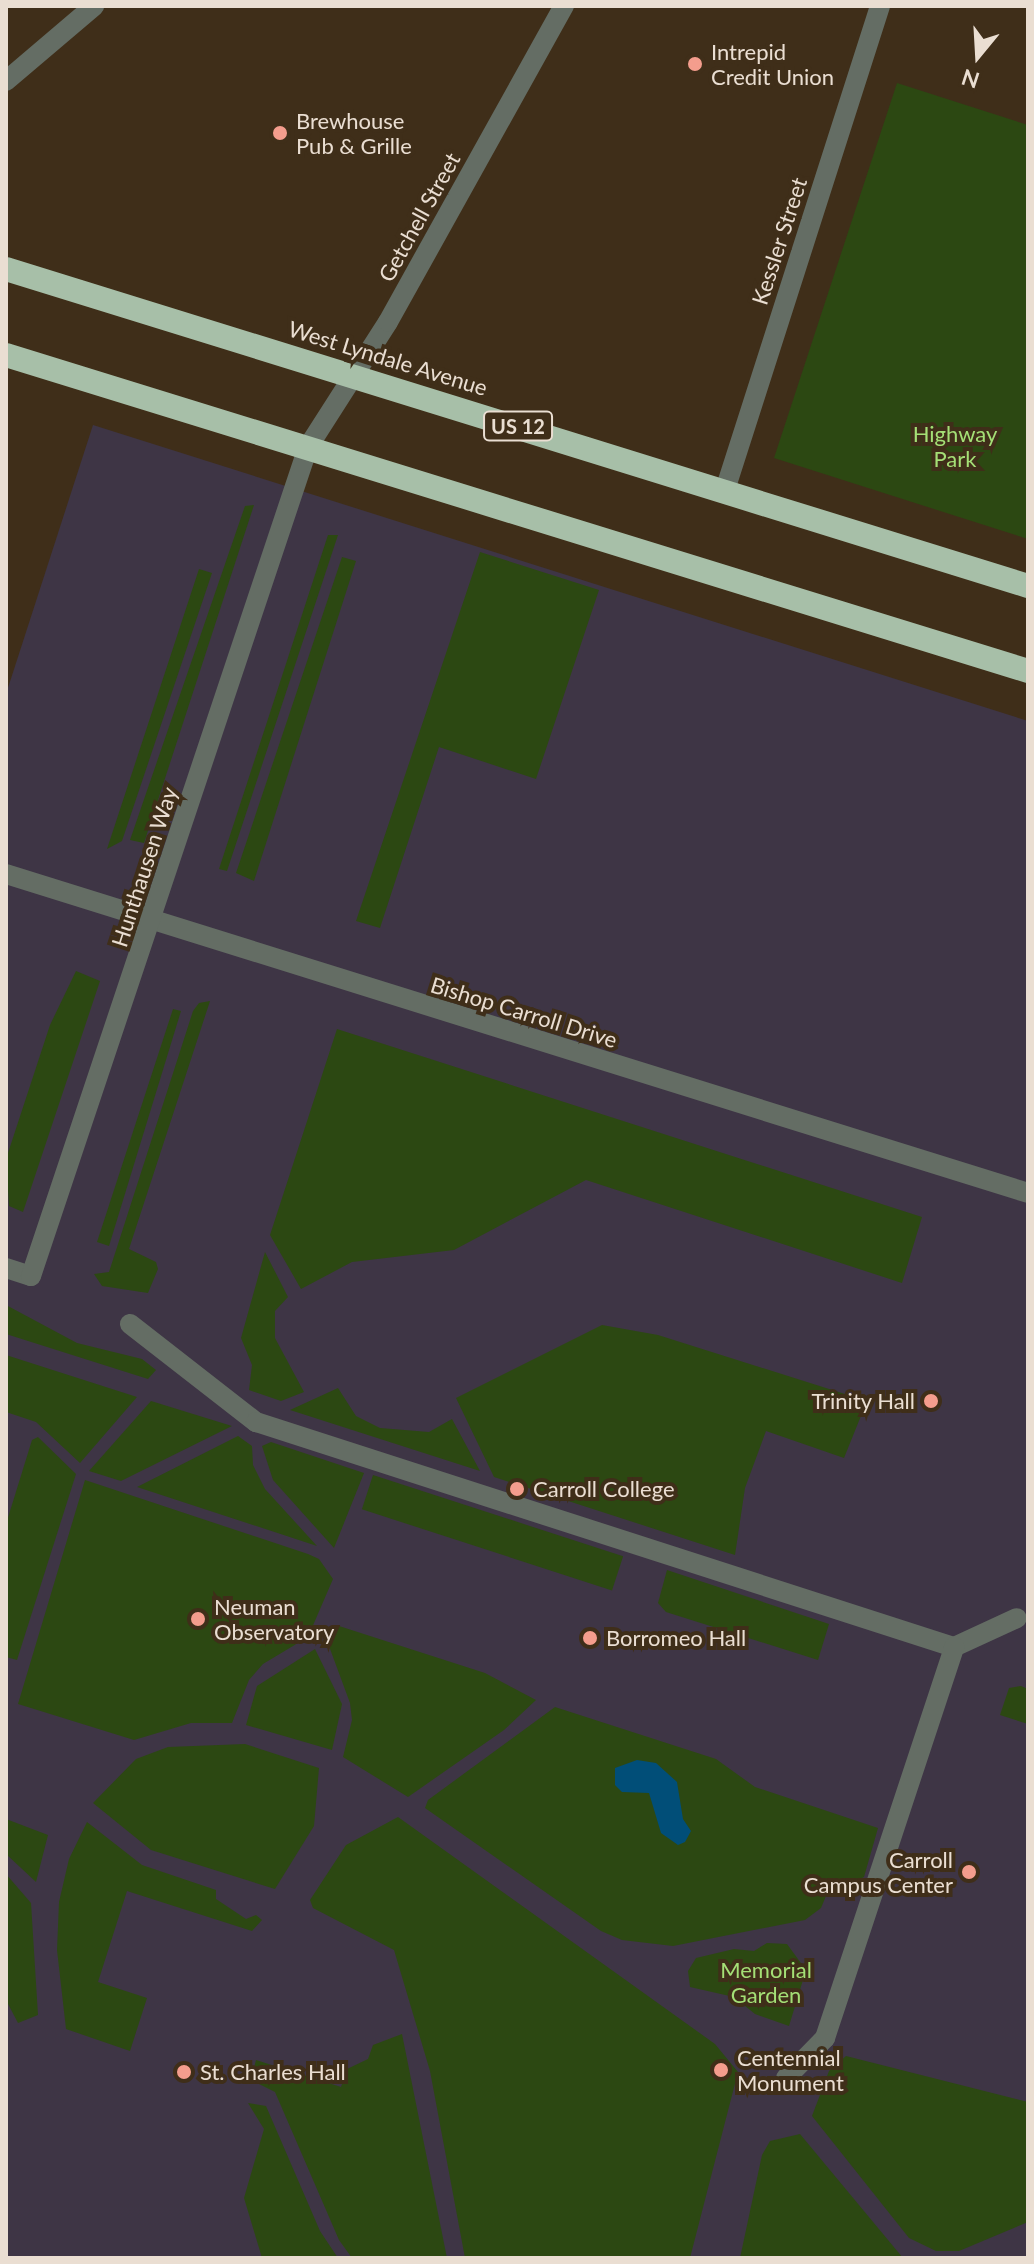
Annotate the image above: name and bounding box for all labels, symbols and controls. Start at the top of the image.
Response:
north arrow [938,16,1018,96]
place label: Intrepid Credit Union [711,38,834,90]
marker: Intrepid Credit Union [686,55,704,73]
text: N [958,64,983,95]
place label: Brewhouse Pub & Grille [296,107,412,158]
marker: Brewhouse Pub & Grille [271,124,289,142]
street label: Getchell Street [373,148,465,286]
street label: Kessler Street [746,174,812,308]
street label: West Lyndale Avenue [285,315,491,401]
road number: US 12 [482,410,554,442]
park label: Highway Park [913,420,997,472]
street label: Hunthausen Way [106,784,182,950]
street label: Bishop Carroll Drive [428,971,620,1053]
place label: Trinity Hall [811,1388,915,1414]
marker: Trinity Hall [922,1392,940,1410]
place label: Carroll College [533,1476,675,1502]
marker: Carroll College [508,1480,526,1498]
place label: Neuman Observatory [214,1593,334,1644]
marker: Neuman Observatory [189,1610,207,1628]
place label: Borromeo Hall [606,1625,746,1651]
marker: Borromeo Hall [581,1629,599,1647]
place label: Carroll Campus Center [804,1846,953,1898]
marker: Carroll Campus Center [960,1863,978,1881]
park label: Memorial Garden [720,1956,812,2008]
place label: Centennial Monument [737,2044,844,2096]
place label: St. Charles Hall [200,2059,346,2085]
marker: Centennial Monument [712,2061,730,2079]
marker: St. Charles Hall [175,2063,193,2081]

